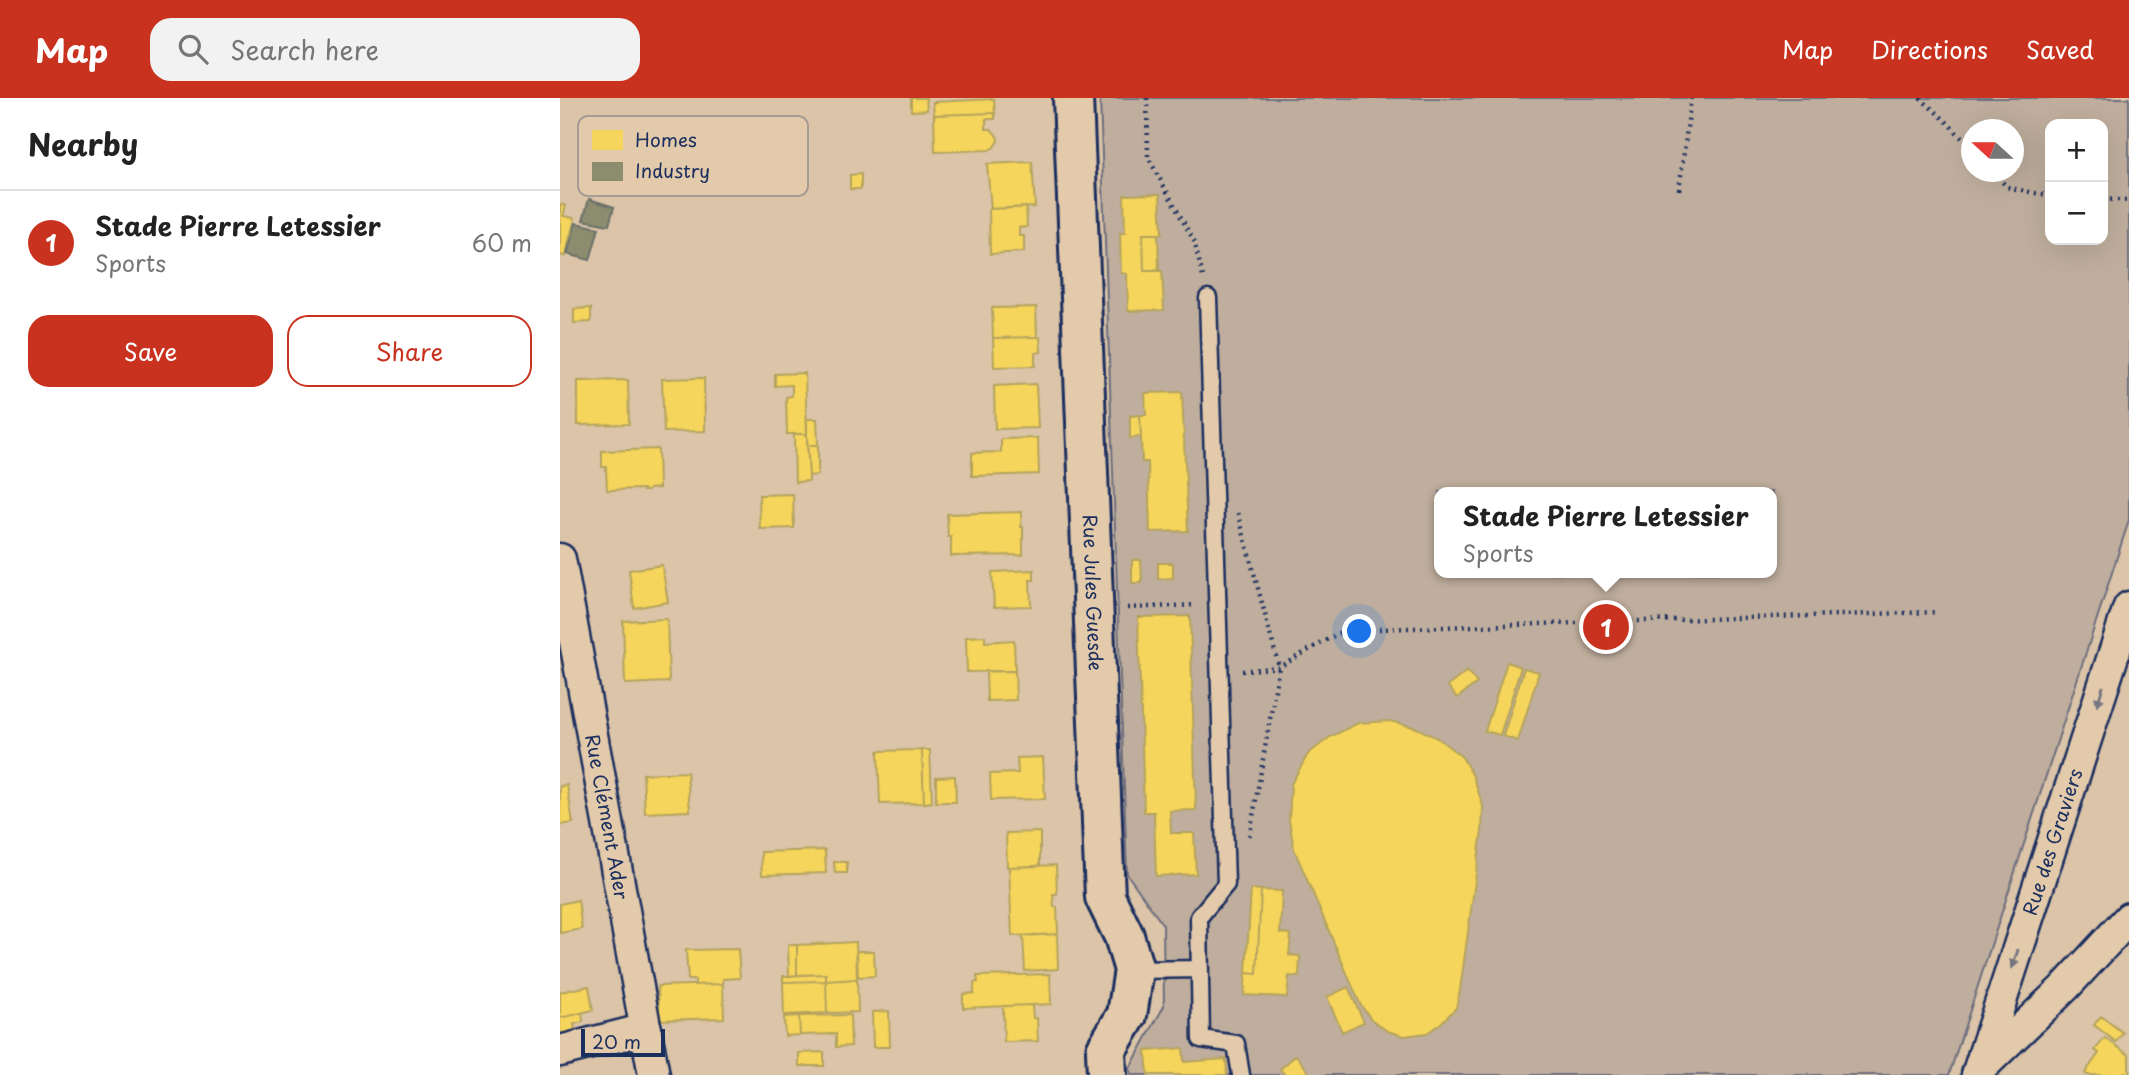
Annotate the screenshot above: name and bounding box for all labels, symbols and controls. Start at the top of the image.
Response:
search box [150,18,640,81]
text: Map [35,24,108,74]
icon: search [174,30,212,68]
text: Search here [230,30,379,69]
text: Map [1782,31,1833,67]
text: Directions [1871,31,1988,67]
text: Saved [2026,31,2094,67]
legend [578,116,808,196]
north arrow [1961,119,2024,182]
map controls [2045,119,2108,245]
button: + [2045,119,2108,182]
text: Nearby [28,121,138,166]
text: Homes [635,125,697,153]
text: Industry [635,156,710,184]
button: − [2045,182,2108,245]
text: Stade Pierre Letessier [95,206,381,245]
text: 1 [46,225,57,260]
text: 60 m [472,225,532,260]
text: Sports [95,245,166,280]
button: Save [28,315,273,387]
button: Share [287,315,532,387]
popup [1434,487,1777,578]
text: Stade Pierre Letessier [1463,496,1748,535]
street label: Rue Jules Guesde [1077,514,1111,671]
text: Sports [1463,535,1534,570]
pin: 1 [1583,601,1629,653]
your location [1342,614,1376,648]
one-way arrow [2095,685,2105,706]
street label: Rue Clément Ader [579,732,637,902]
street label: Rue des Graviers [2015,765,2089,919]
one-way arrow [2009,948,2020,969]
scale bar [581,1026,665,1058]
text: 20 m [592,1027,641,1055]

